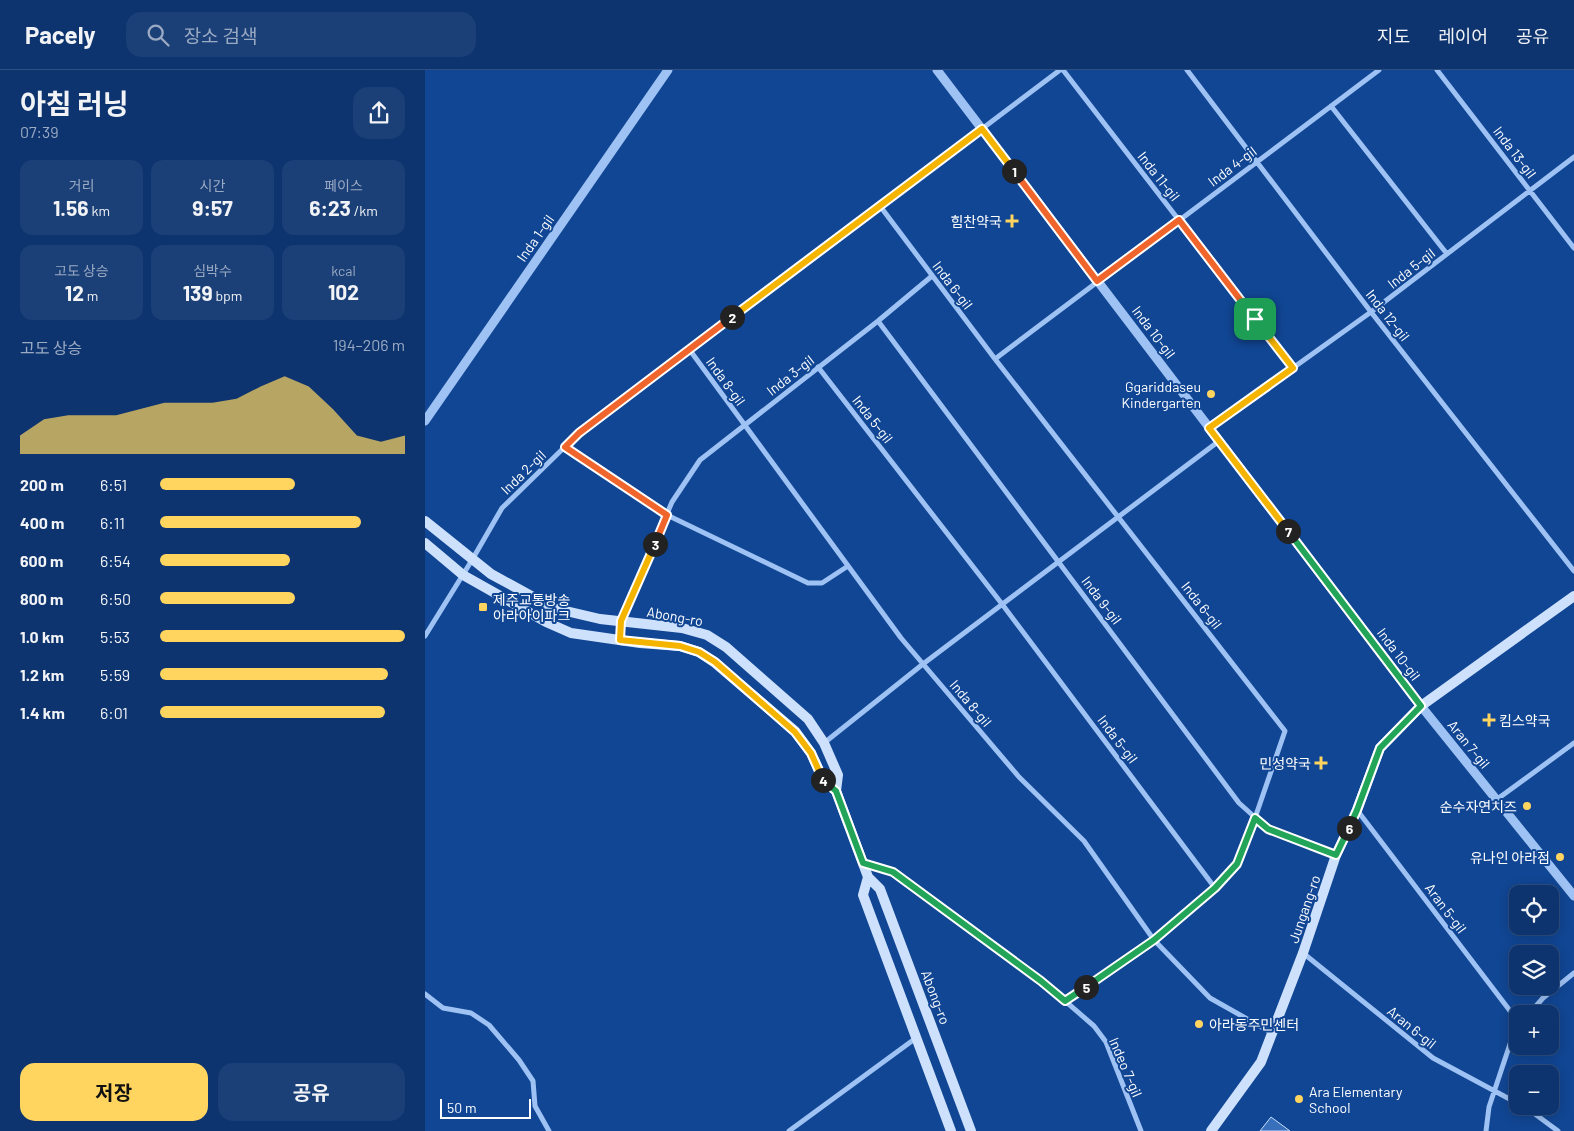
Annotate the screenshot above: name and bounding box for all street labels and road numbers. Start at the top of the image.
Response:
street label: Inda 13-gil [1490,123,1540,181]
street label: Inda 4-gil [1204,142,1260,190]
street label: Inda 11-gil [1134,148,1184,204]
street label: Inda 1-gil [513,211,557,265]
street label: Inda 5-gil [1384,244,1438,292]
street label: Inda 6-gil [929,258,977,312]
street label: Inda 12-gil [1363,286,1413,344]
street label: Inda 10-gil [1129,302,1179,362]
street label: Inda 3-gil [763,351,817,399]
street label: Inda 8-gil [703,353,749,409]
street label: Inda 5-gil [849,392,897,446]
street label: Inda 2-gil [497,446,549,498]
street label: Inda 9-gil [1078,573,1126,627]
street label: Inda 6-gil [1178,578,1226,632]
street label: Abong-ro [646,603,704,629]
street label: Inda 10-gil [1374,624,1424,684]
street label: Inda 8-gil [947,676,995,730]
street label: Inda 5-gil [1094,712,1142,766]
street label: Aran 7-gil [1444,716,1494,772]
street label: Jungang-ro [1284,873,1324,945]
street label: Aran 5-gil [1422,880,1470,936]
street label: Abong-ro [918,967,954,1027]
street label: Aran 6-gil [1384,1002,1440,1052]
street label: Indeo 7-gil [1106,1035,1146,1099]

